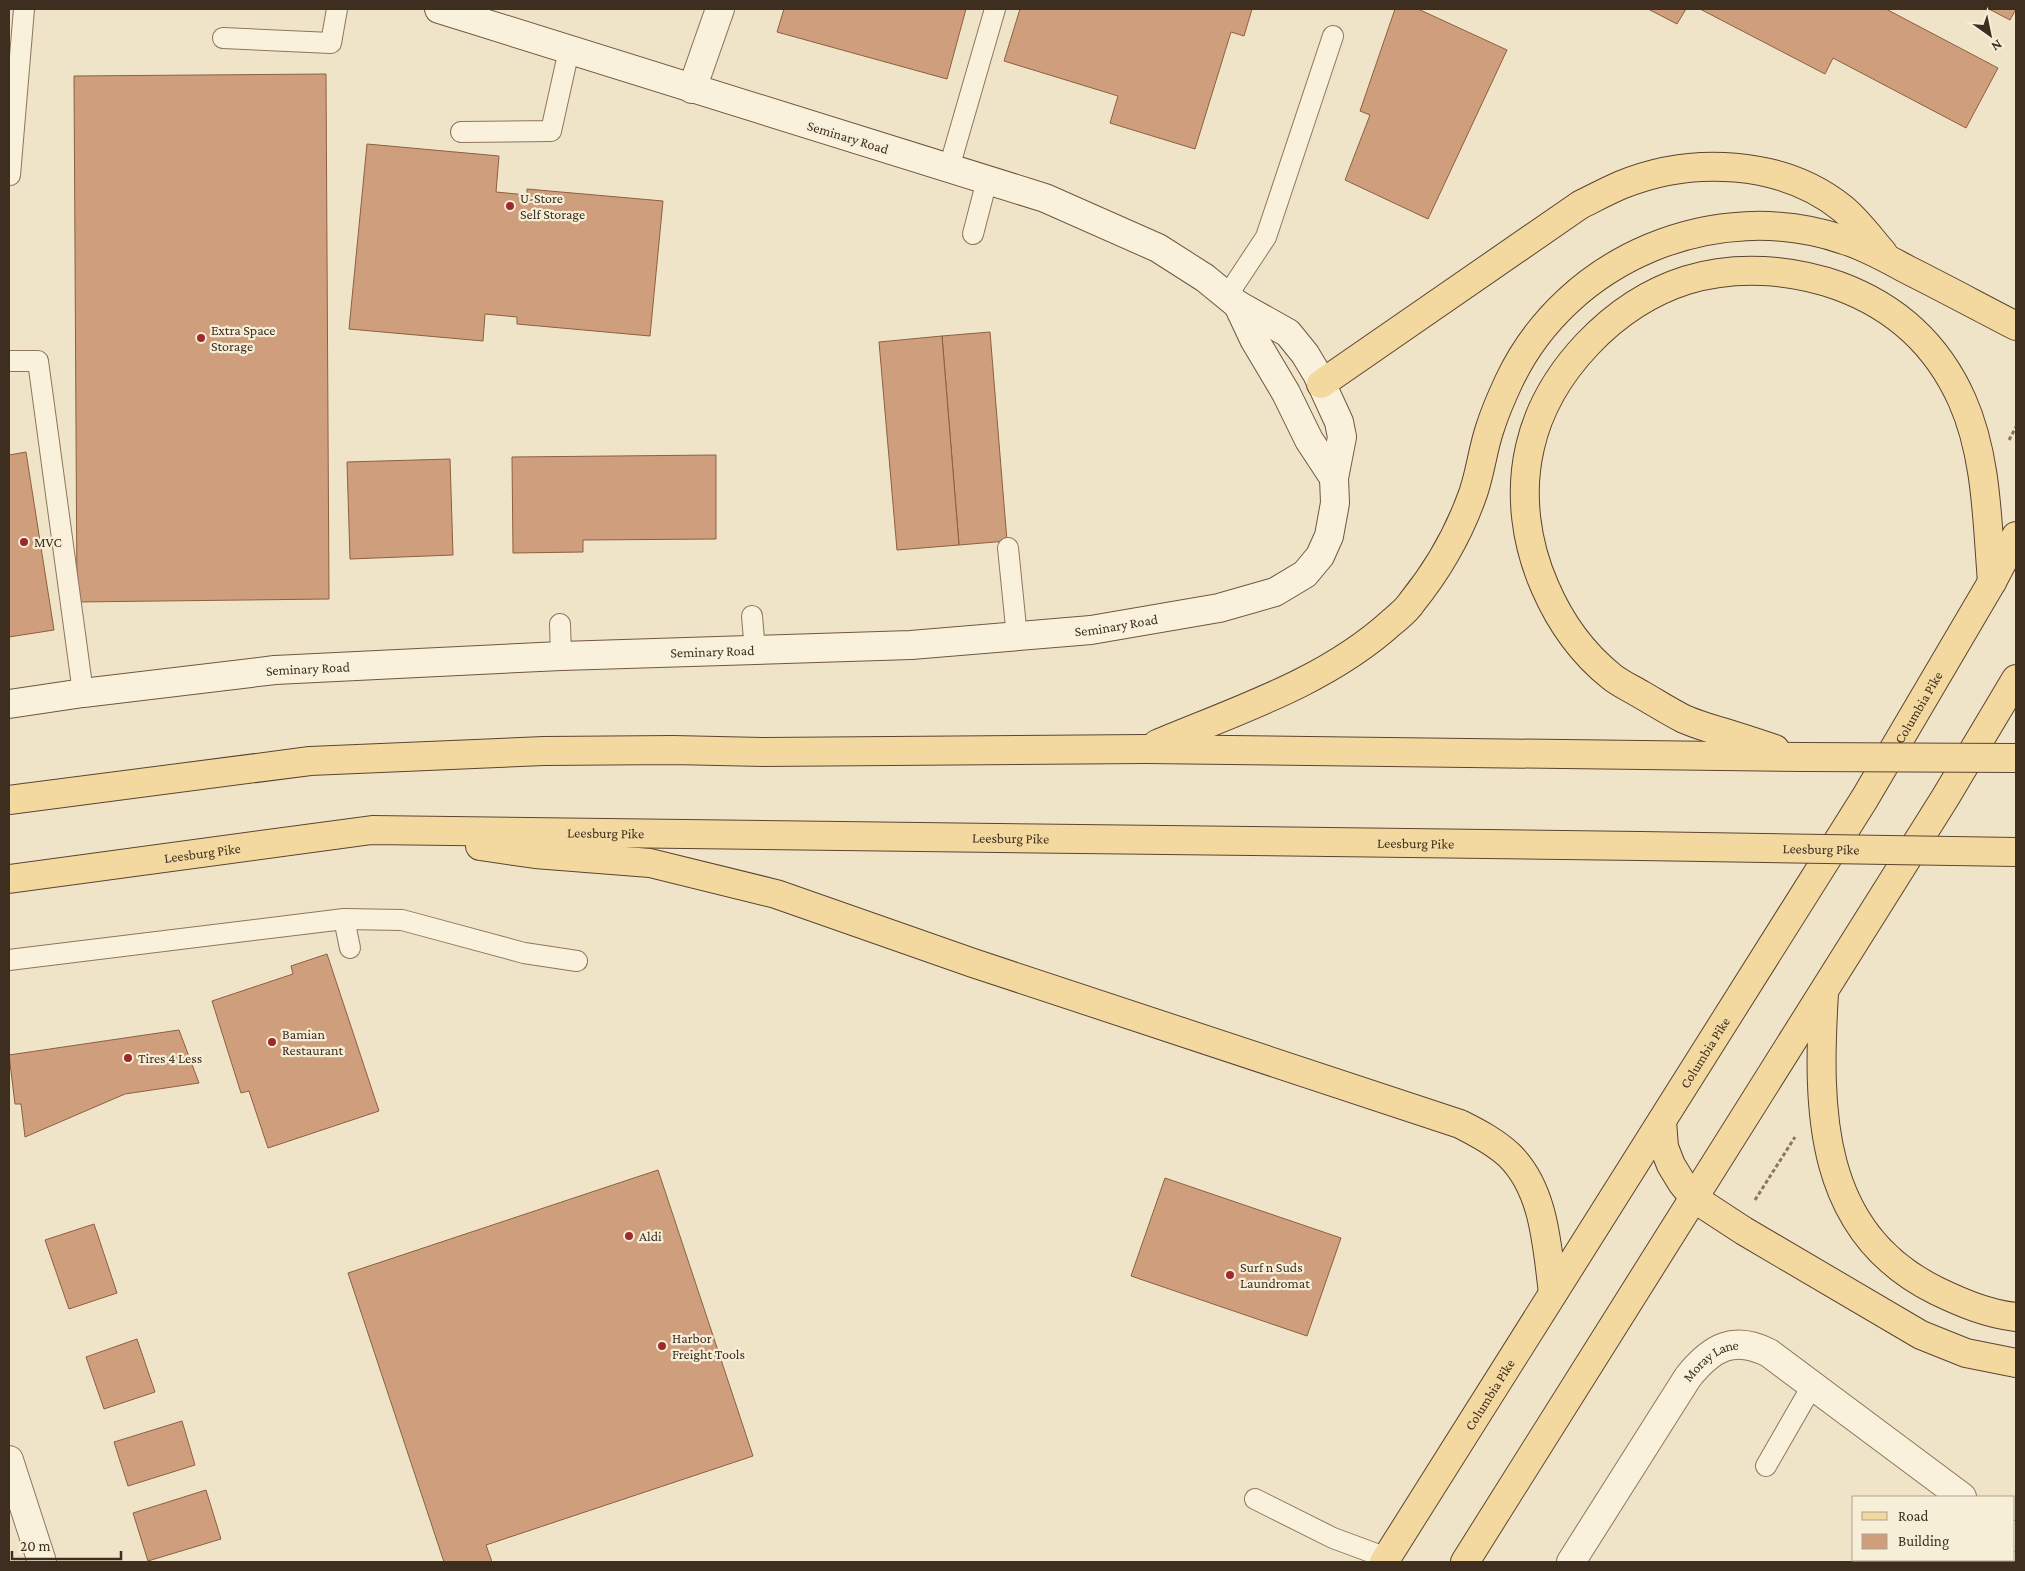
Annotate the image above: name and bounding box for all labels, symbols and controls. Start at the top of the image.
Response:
north arrow [1965,10,2015,60]
text: N [1988,37,2005,55]
street label: Seminary Road [805,117,891,157]
place label: U-Store Self Storage [520,190,585,222]
marker: U-Store Self Storage [504,200,516,212]
place label: Extra Space Storage [211,322,276,354]
marker: Extra Space Storage [195,332,207,344]
place label: MVC [34,534,62,550]
marker: MVC [18,536,30,548]
street label: Seminary Road [1074,611,1160,639]
street label: Seminary Road [670,642,755,661]
street label: Seminary Road [265,658,351,679]
street label: Columbia Pike [1891,668,1946,746]
street label: Leesburg Pike [567,824,644,841]
street label: Leesburg Pike [972,830,1049,847]
street label: Leesburg Pike [1377,835,1454,852]
street label: Leesburg Pike [163,840,241,866]
street label: Leesburg Pike [1782,840,1860,858]
street label: Columbia Pike [1676,1014,1733,1091]
place label: Bamian Restaurant [282,1026,343,1058]
marker: Bamian Restaurant [266,1036,278,1048]
place label: Tires 4 Less [138,1050,202,1066]
marker: Tires 4 Less [122,1052,134,1064]
place label: Aldi [639,1228,662,1244]
marker: Aldi [623,1230,635,1242]
place label: Surf n Suds Laundromat [1240,1259,1310,1291]
marker: Surf n Suds Laundromat [1224,1269,1236,1281]
place label: Harbor Freight Tools [672,1330,745,1362]
street label: Moray Lane [1679,1336,1739,1385]
marker: Harbor Freight Tools [656,1340,668,1352]
street label: Columbia Pike [1461,1356,1518,1433]
legend [1852,1496,2015,1561]
text: Road [1898,1508,1929,1524]
scale bar [12,1528,121,1560]
text: Building [1898,1533,1949,1550]
text: 20 m [20,1538,51,1554]

